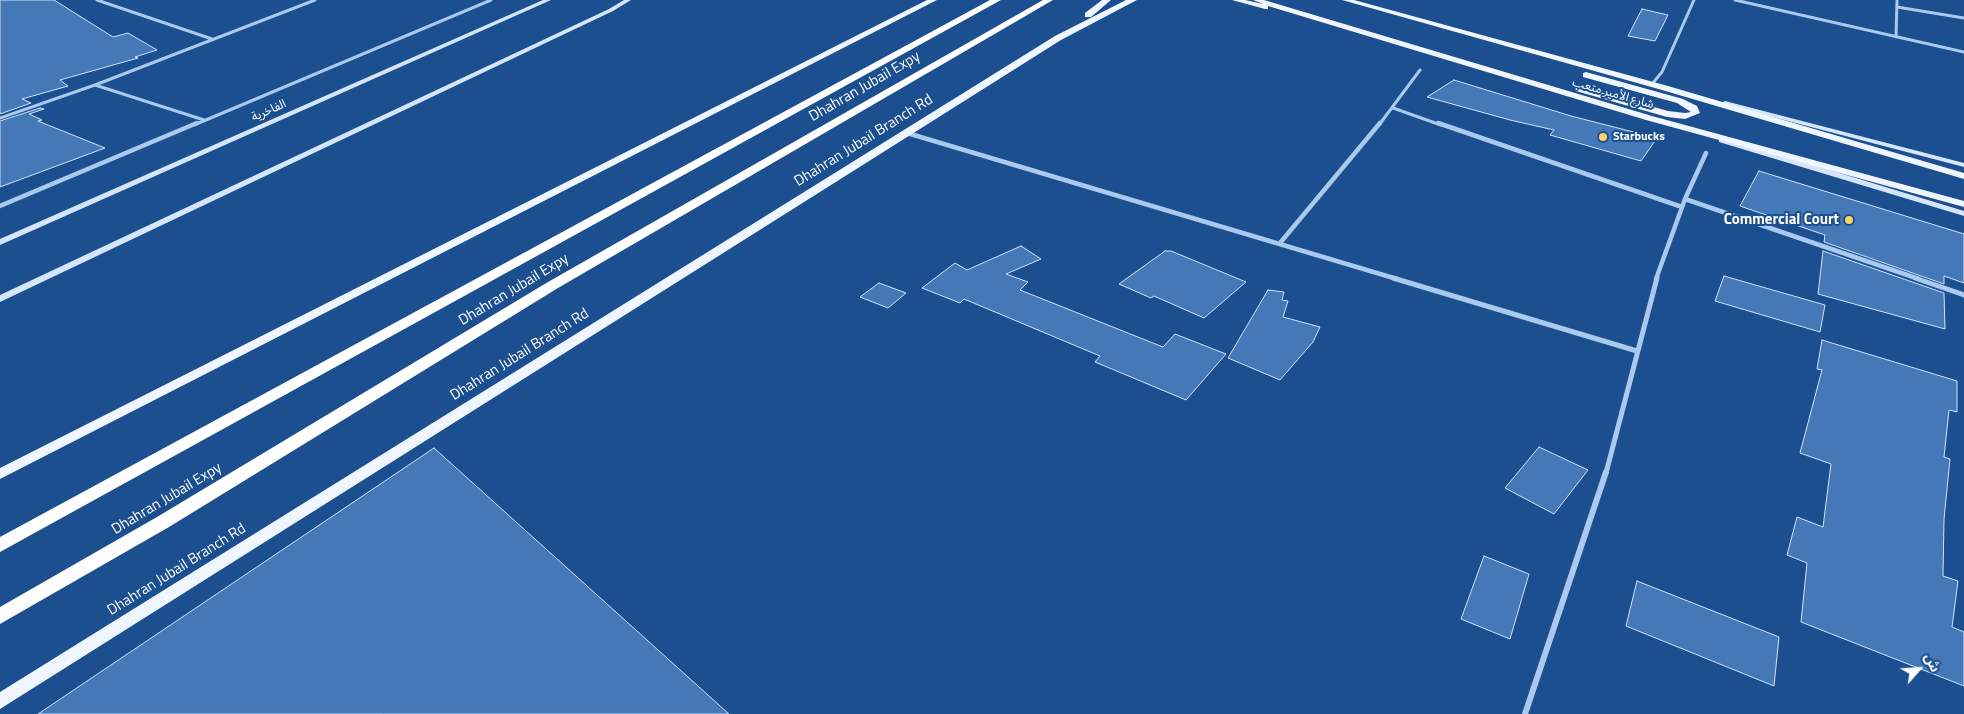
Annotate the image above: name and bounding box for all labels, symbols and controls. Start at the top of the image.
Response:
street label: Dhahran Jubail Expy [806,48,924,126]
street label: شارع الأمير متعب [1571,75,1655,113]
street label: Dhahran Jubail Branch Rd [791,91,937,191]
street label: الفاخرية [249,97,289,125]
place label: Starbucks [1613,130,1665,144]
marker: Starbucks [1597,131,1609,143]
place label: Commercial Court [1724,211,1839,229]
marker: Commercial Court [1843,214,1855,226]
street label: Dhahran Jubail Expy [456,250,572,330]
street label: Dhahran Jubail Branch Rd [447,305,593,405]
street label: Dhahran Jubail Expy [109,459,225,539]
street label: Dhahran Jubail Branch Rd [104,520,250,620]
north arrow [1894,644,1944,694]
text: ش [1919,649,1947,675]

